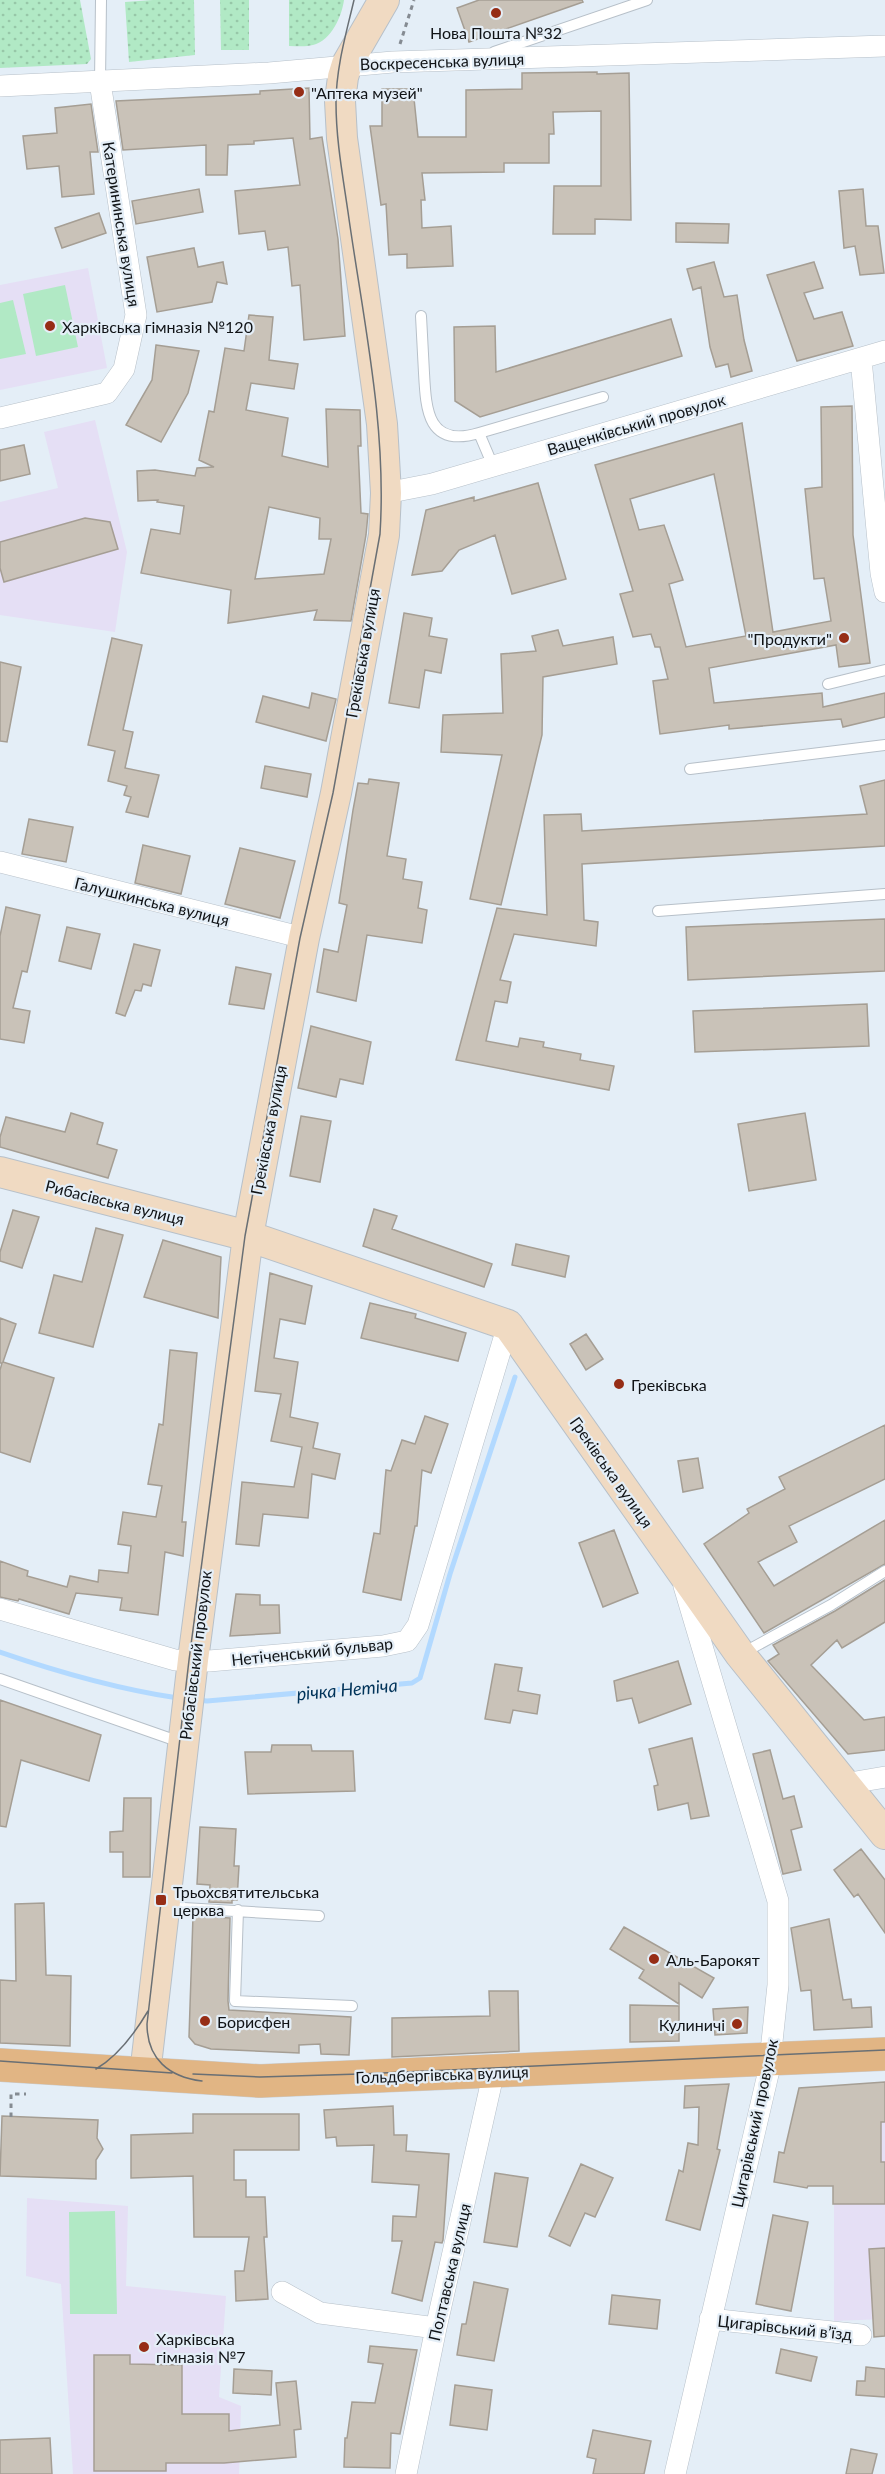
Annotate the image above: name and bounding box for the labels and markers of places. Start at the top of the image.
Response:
marker: Нова Пошта №32 [489,6,503,20]
place label: Нова Пошта №32 [430,23,562,42]
place label: "Аптека музей" [311,83,423,102]
marker: "Аптека музей" [292,85,306,99]
place label: Харківська гімназія №120 [62,317,253,336]
marker: Харківська гімназія №120 [43,319,57,333]
place label: "Продукти" [747,629,832,648]
marker: "Продукти" [837,631,851,645]
place label: Греківська [631,1375,707,1394]
marker: Греківська [612,1377,626,1391]
place label: Трьохсвятительська церква [173,1882,319,1919]
marker: Трьохсвятительська церква [154,1893,168,1907]
place label: Аль-Барокят [666,1950,760,1969]
marker: Аль-Барокят [647,1952,661,1966]
place label: Борисфен [217,2012,290,2031]
marker: Борисфен [198,2014,212,2028]
place label: Кулиничі [659,2015,725,2034]
marker: Кулиничі [730,2017,744,2031]
place label: Харківська гімназія №7 [156,2329,246,2366]
marker: Харківська гімназія №7 [137,2340,151,2354]

